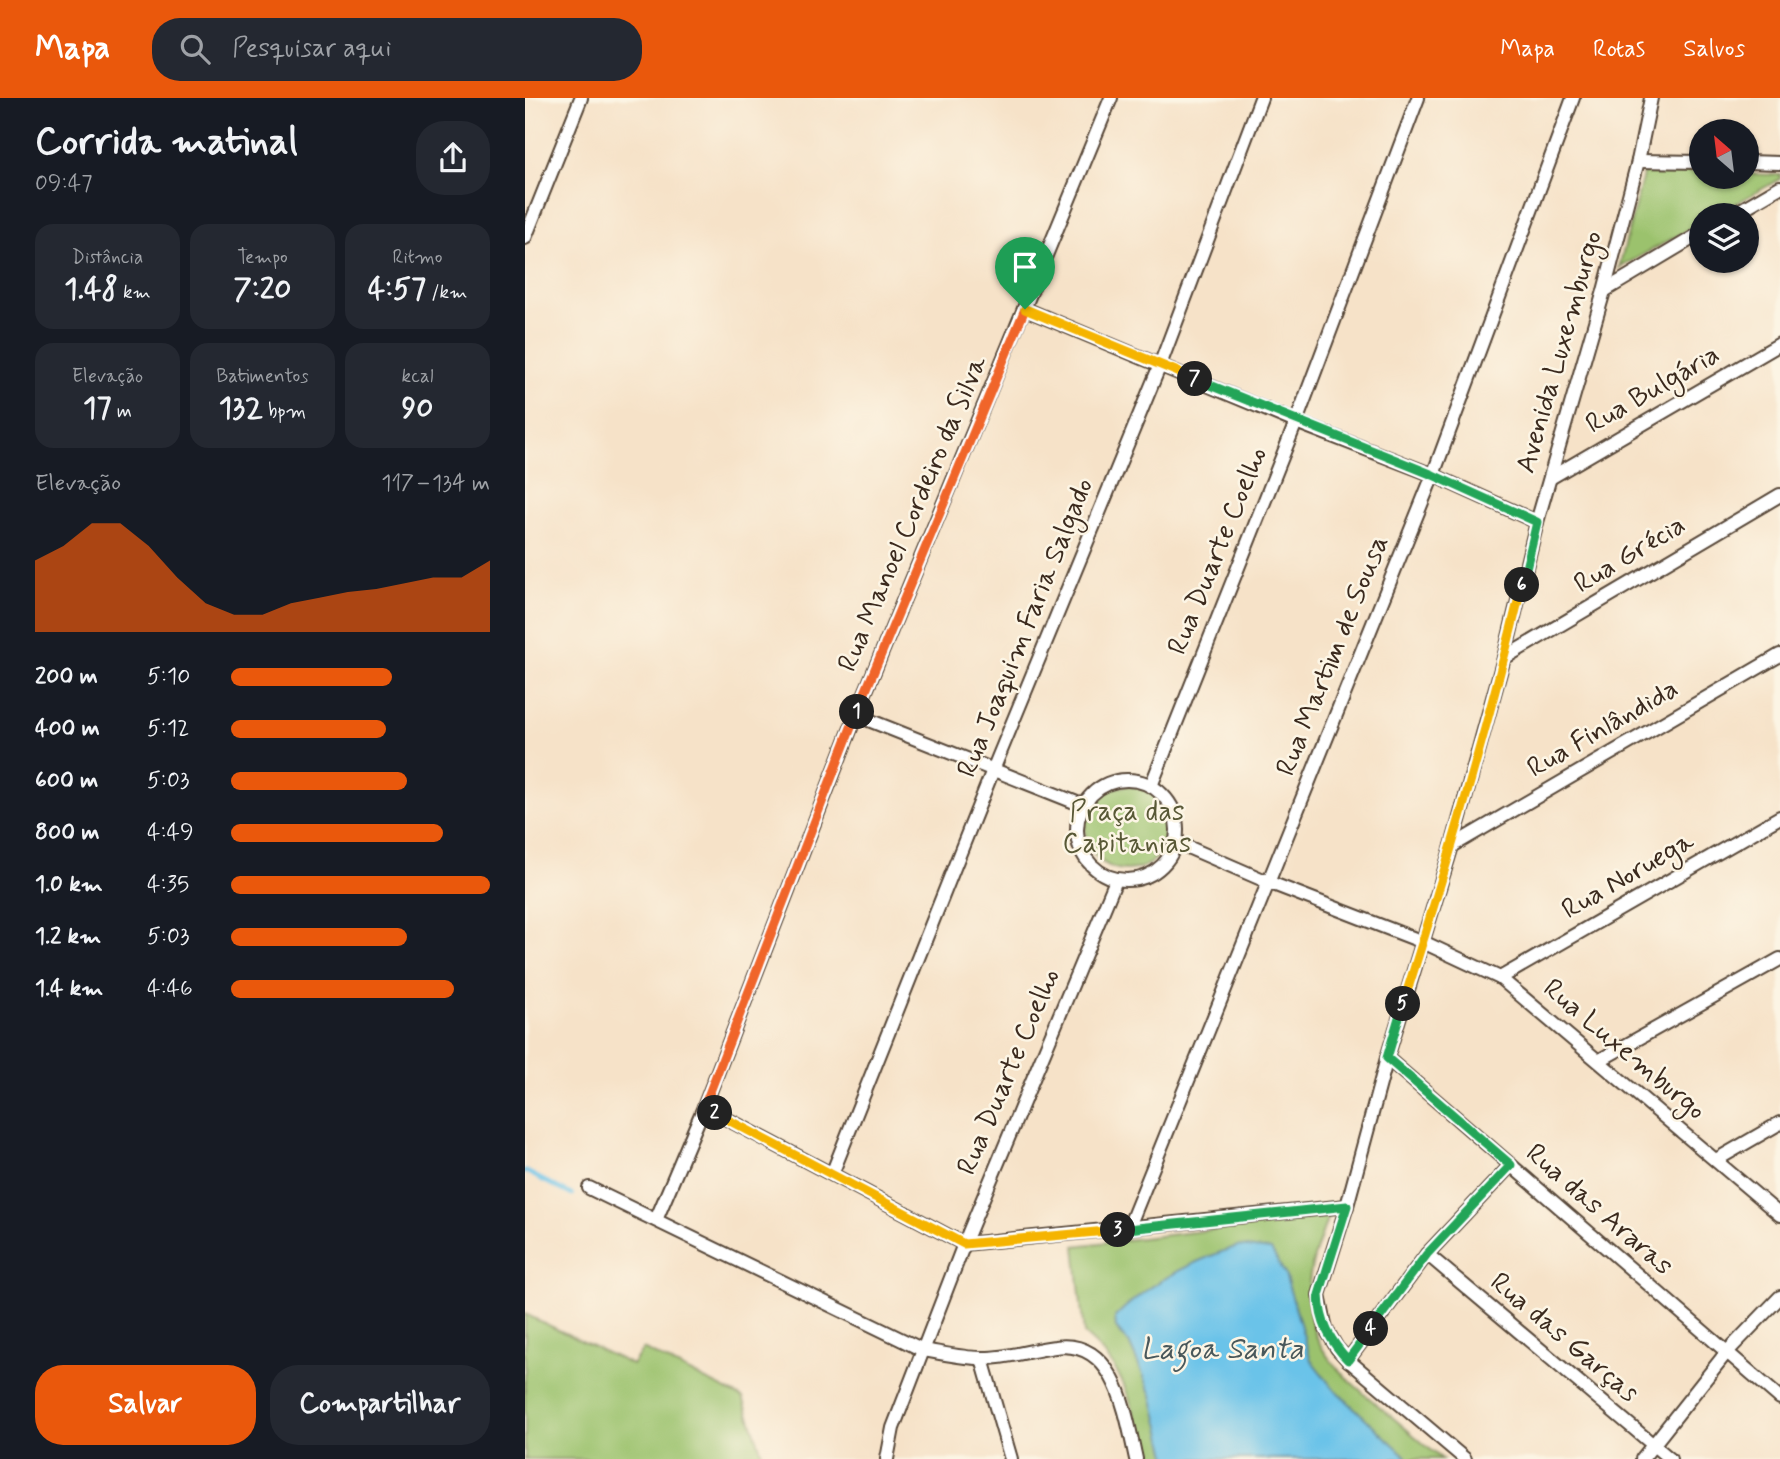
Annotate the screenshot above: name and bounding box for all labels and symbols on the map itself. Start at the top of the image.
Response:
north arrow [1689,119,1759,189]
street label: Avenida Luxemburgo [1508,227,1614,478]
pin [995,237,1055,309]
street label: Rua Bulgária [1579,337,1728,445]
street label: Rua Manoel Cordeiro da Silva [830,350,996,678]
pin: 7 [1177,362,1213,396]
street label: Rua Duarte Coelho [1159,442,1277,660]
street label: Rua Joaquim Faria Salgado [949,473,1105,784]
street label: Rua Grécia [1567,507,1693,603]
street label: Rua Martim de Sousa [1268,530,1398,782]
pin: 6 [1504,568,1539,602]
street label: Rua Finlândida [1521,671,1685,787]
pin: 1 [839,694,875,730]
park label: Praça das Capitanias [1062,794,1192,863]
street label: Rua Noruega [1555,823,1702,930]
street label: Rua Duarte Coelho [949,963,1069,1181]
street label: Rua Luxemburgo [1533,971,1713,1131]
pin: 5 [1385,986,1421,1021]
pin: 2 [697,1096,733,1130]
street label: Rua das Araras [1517,1136,1681,1284]
pin: 3 [1101,1212,1135,1248]
street label: Rua das Garças [1482,1265,1646,1411]
pin: 4 [1353,1312,1389,1346]
water label: Lagoa Santa [1141,1330,1304,1373]

